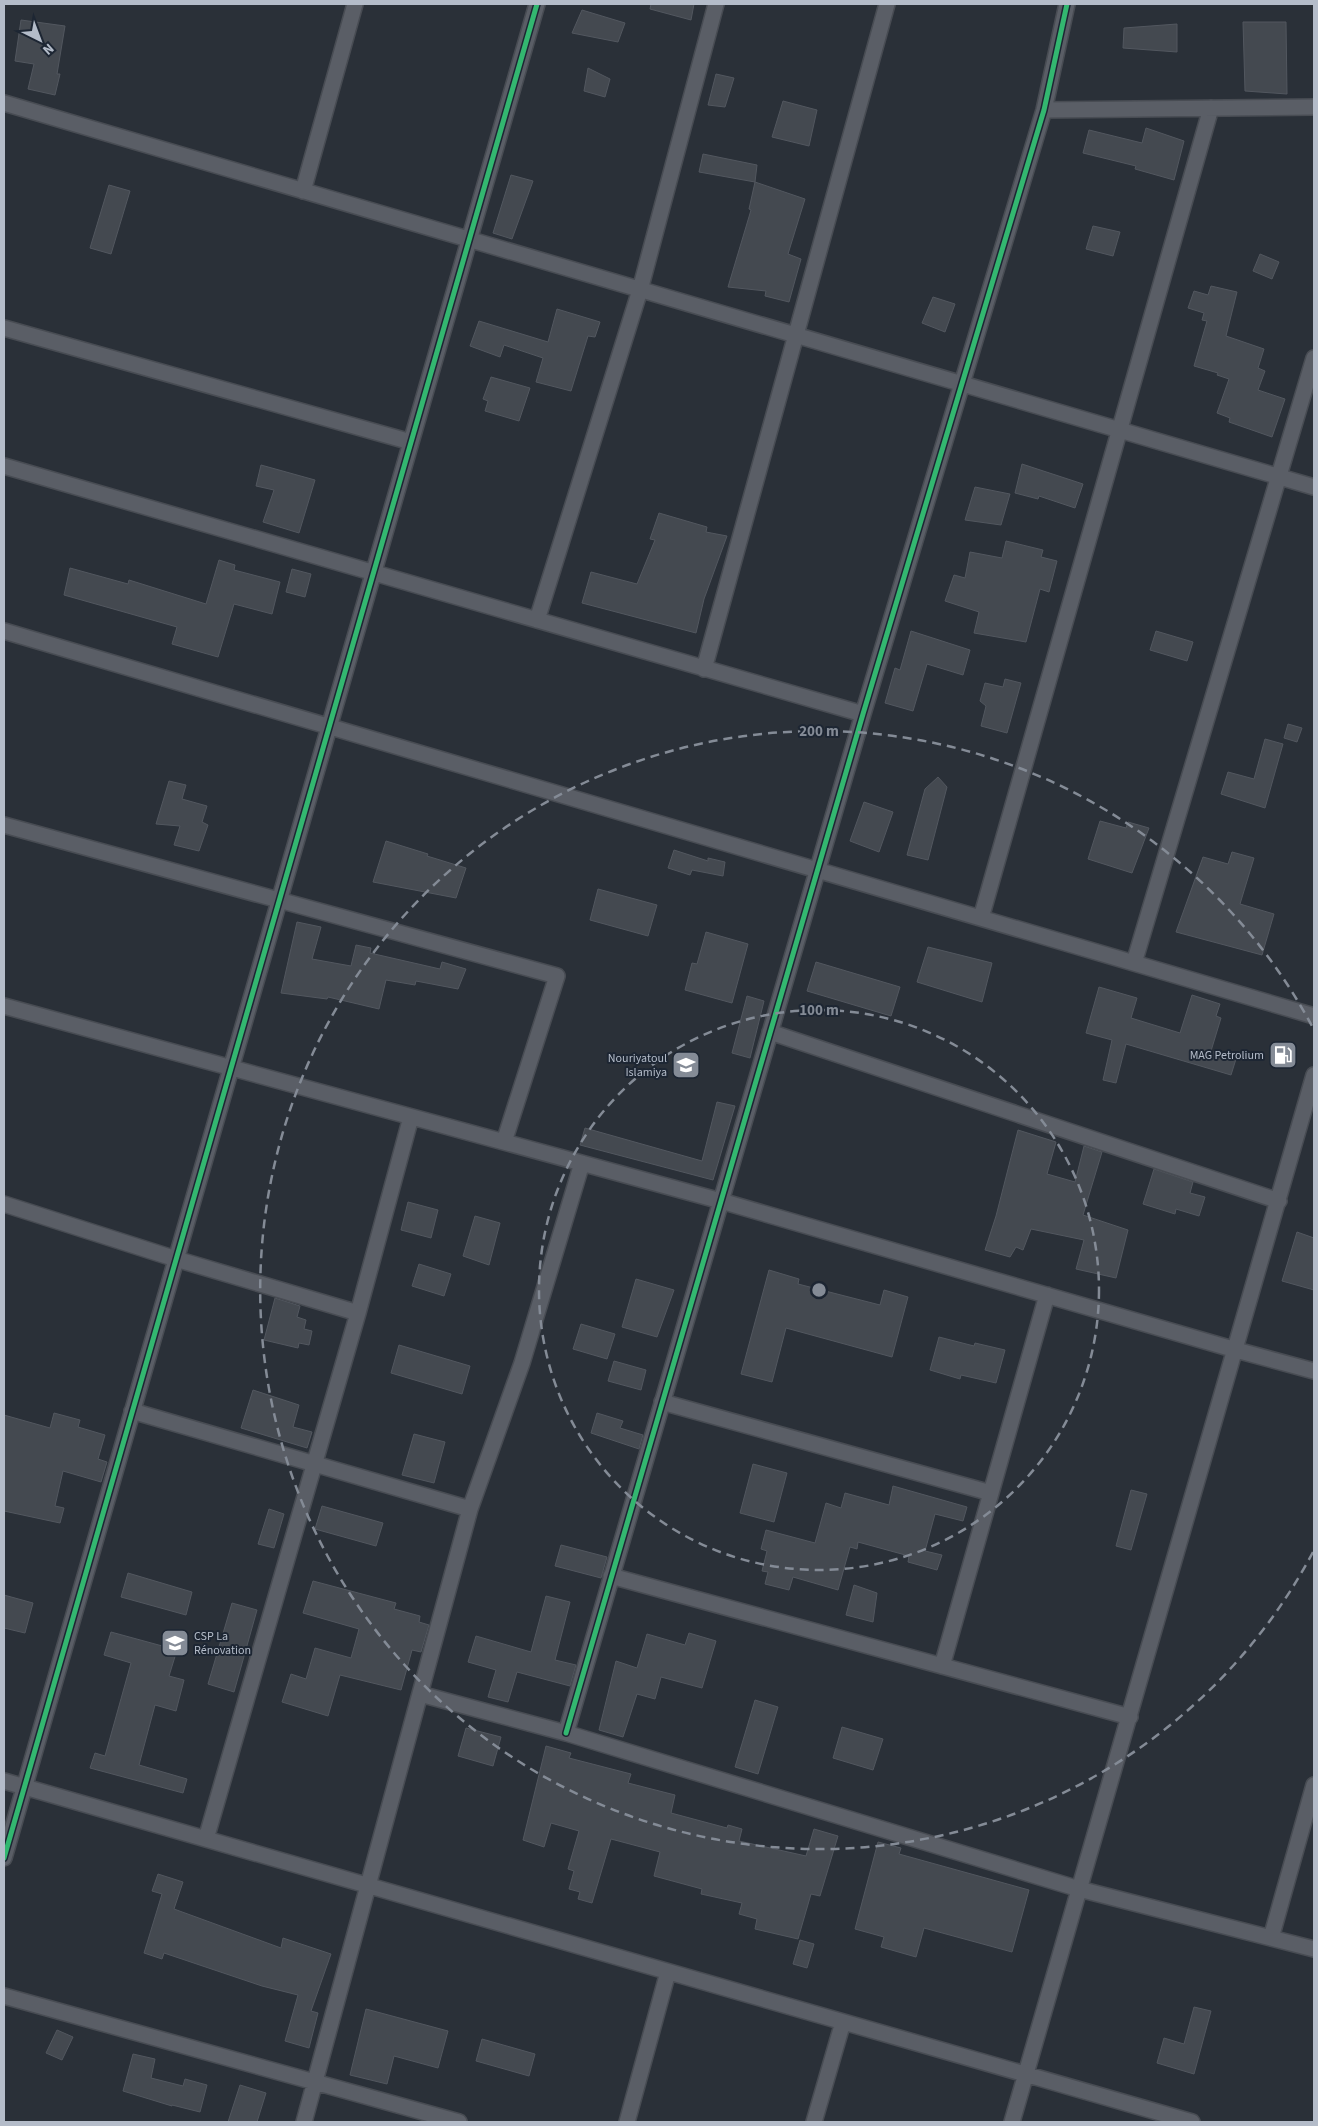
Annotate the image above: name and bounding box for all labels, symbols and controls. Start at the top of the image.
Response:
north arrow [15,15,65,65]
text: N [38,38,58,59]
text: 200 m [799,721,839,742]
text: 100 m [799,1000,839,1021]
fuel station icon: MAG Petrolium [1268,1040,1298,1070]
place label: MAG Petrolium [1190,1047,1264,1064]
place label: Nouriyatoul Islamiya [608,1050,667,1081]
school or university icon: Nouriyatoul Islamiya [671,1050,701,1080]
centre of rings [810,1281,828,1299]
school or university icon: CSP La Rénovation [160,1628,190,1658]
place label: CSP La Rénovation [194,1628,251,1659]

